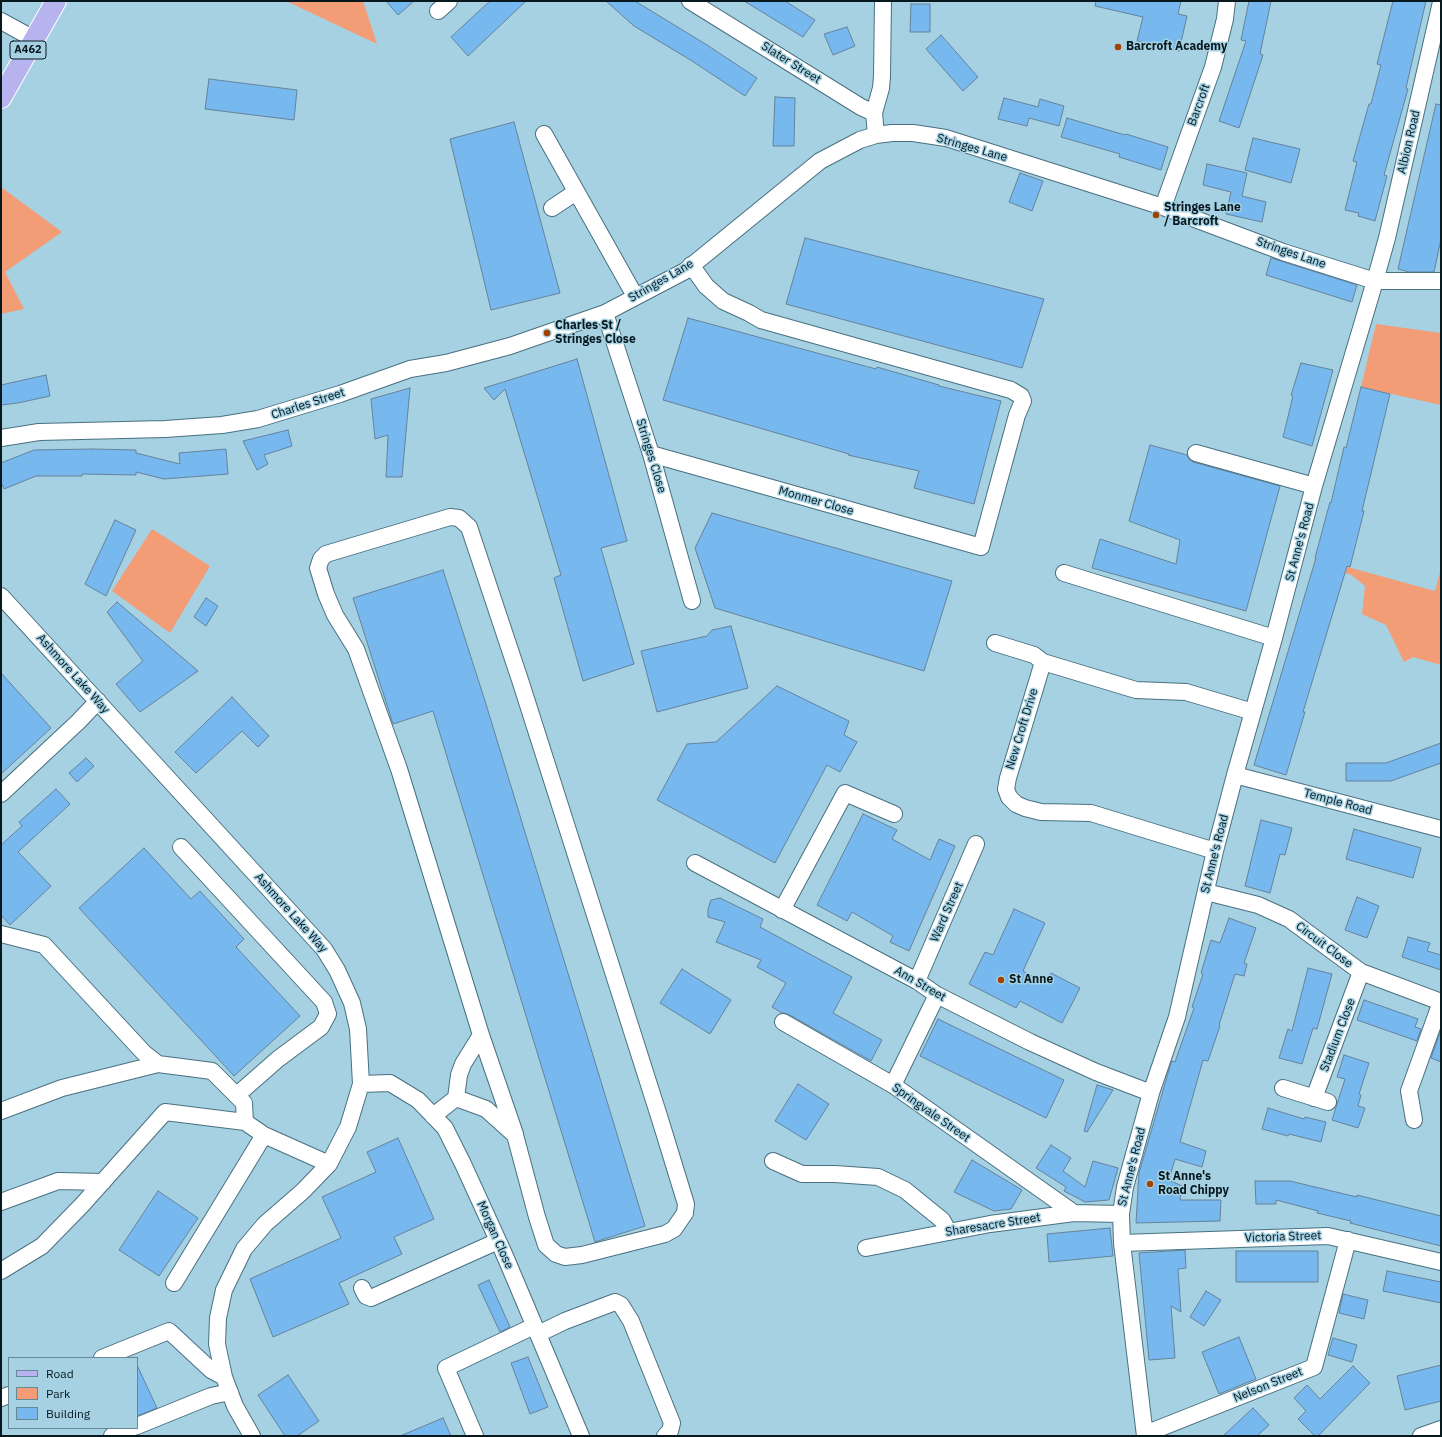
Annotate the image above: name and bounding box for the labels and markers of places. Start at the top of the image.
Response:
place label: Barcroft Academy [1126,40,1227,54]
marker: Barcroft Academy [1113,42,1123,52]
place label: Stringes Lane / Barcroft [1164,201,1241,229]
marker: Stringes Lane / Barcroft [1151,210,1161,220]
place label: Charles St / Stringes Close [555,319,636,347]
marker: Charles St / Stringes Close [542,328,552,338]
place label: St Anne [1009,973,1053,987]
marker: St Anne [996,975,1006,985]
place label: St Anne's Road Chippy [1158,1170,1229,1198]
marker: St Anne's Road Chippy [1145,1179,1155,1189]

